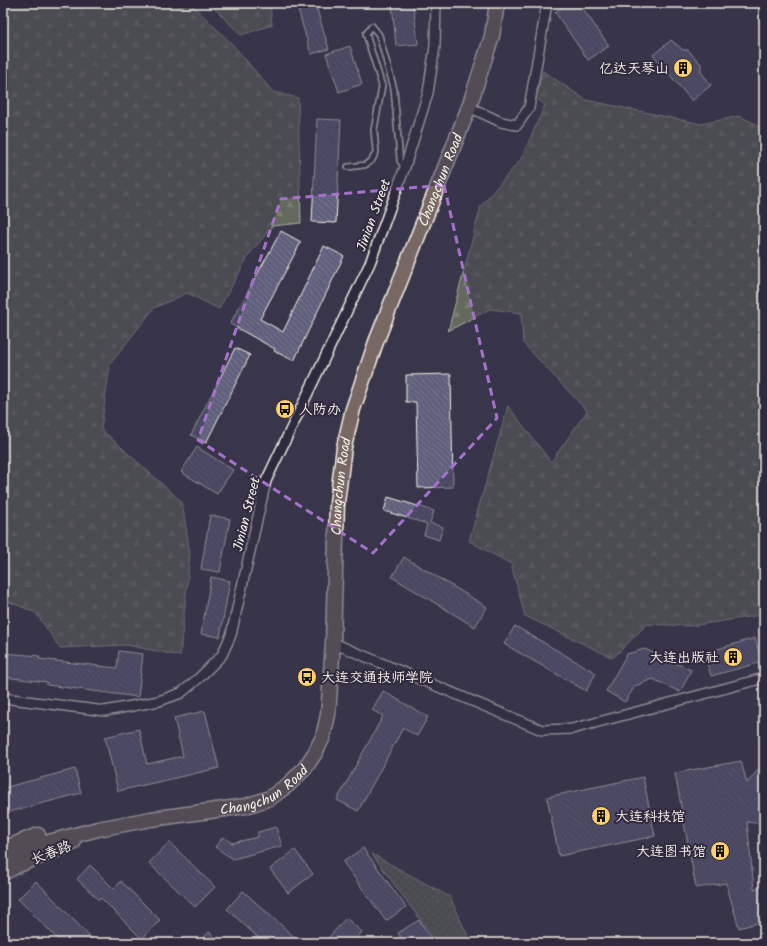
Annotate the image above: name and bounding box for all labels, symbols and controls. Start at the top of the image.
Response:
building icon: 亿达天琴山 [672,57,694,79]
place label: 亿达天琴山 [599,58,669,80]
street label: Changchun Road [413,129,470,230]
street label: Jinian Street [351,175,397,255]
bus stop icon: 人防办 [274,398,296,420]
place label: 人防办 [299,399,341,421]
street label: Changchun Road [326,434,358,536]
street label: Jinian Street [227,474,267,554]
building icon: 大连出版社 [722,646,744,668]
place label: 大连出版社 [649,647,719,669]
bus stop icon: 大连交通技师学院 [296,666,318,688]
place label: 大连交通技师学院 [321,667,433,689]
street label: Changchun Road [219,760,315,821]
building icon: 大连科技馆 [590,805,612,827]
place label: 大连科技馆 [615,806,685,828]
street label: 长春路 [28,835,75,871]
building icon: 大连图书馆 [709,840,731,862]
place label: 大连图书馆 [636,841,706,863]

